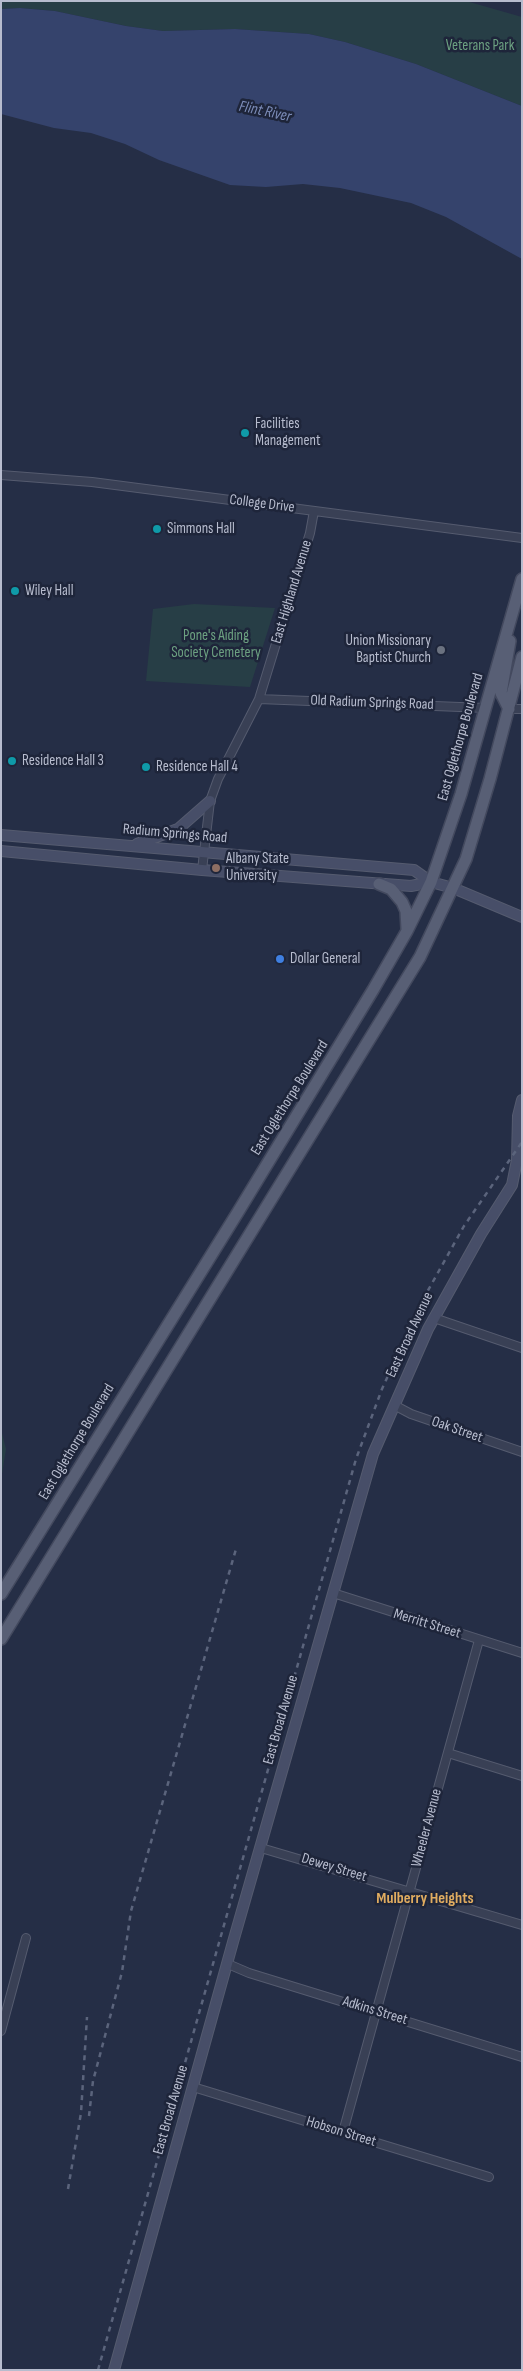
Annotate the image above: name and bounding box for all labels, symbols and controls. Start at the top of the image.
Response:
park label: Veterans Park [446,37,514,55]
water label: Flint River [237,97,293,127]
place label: Facilities Management [255,415,321,450]
marker: Facilities Management [239,427,251,439]
street label: College Drive [228,491,296,517]
place label: Simmons Hall [167,520,235,538]
marker: Simmons Hall [151,523,163,535]
street label: East Highland Avenue [268,538,316,646]
place label: Wiley Hall [25,582,73,600]
marker: Wiley Hall [9,585,21,597]
park label: Pone's Aiding Society Cemetery [171,627,261,662]
place label: Union Missionary Baptist Church [346,632,431,667]
marker: Union Missionary Baptist Church [435,644,447,656]
street label: East Oglethorpe Boulevard [434,671,488,803]
street label: Old Radium Springs Road [310,692,434,714]
place label: Residence Hall 3 [22,752,104,770]
marker: Residence Hall 3 [6,755,18,767]
place label: Residence Hall 4 [156,758,238,776]
marker: Residence Hall 4 [140,761,152,773]
street label: Radium Springs Road [122,820,228,848]
place label: Albany State University [226,850,289,885]
marker: Albany State University [210,862,222,874]
place label: Dollar General [290,950,360,968]
marker: Dollar General [274,953,286,965]
street label: East Oglethorpe Boulevard [247,1037,333,1159]
street label: East Broad Avenue [382,1289,438,1381]
street label: East Oglethorpe Boulevard [35,1381,119,1503]
street label: Oak Street [429,1413,485,1447]
street label: Merritt Street [391,1605,463,1643]
street label: East Broad Avenue [260,1673,302,1767]
street label: Wheeler Avenue [408,1787,446,1869]
street label: Dewey Street [299,1850,369,1886]
district label: Mulberry Heights [376,1889,474,1909]
street label: Adkins Street [340,1993,410,2029]
street label: East Broad Avenue [150,2063,192,2157]
street label: Hobson Street [304,2113,378,2151]

